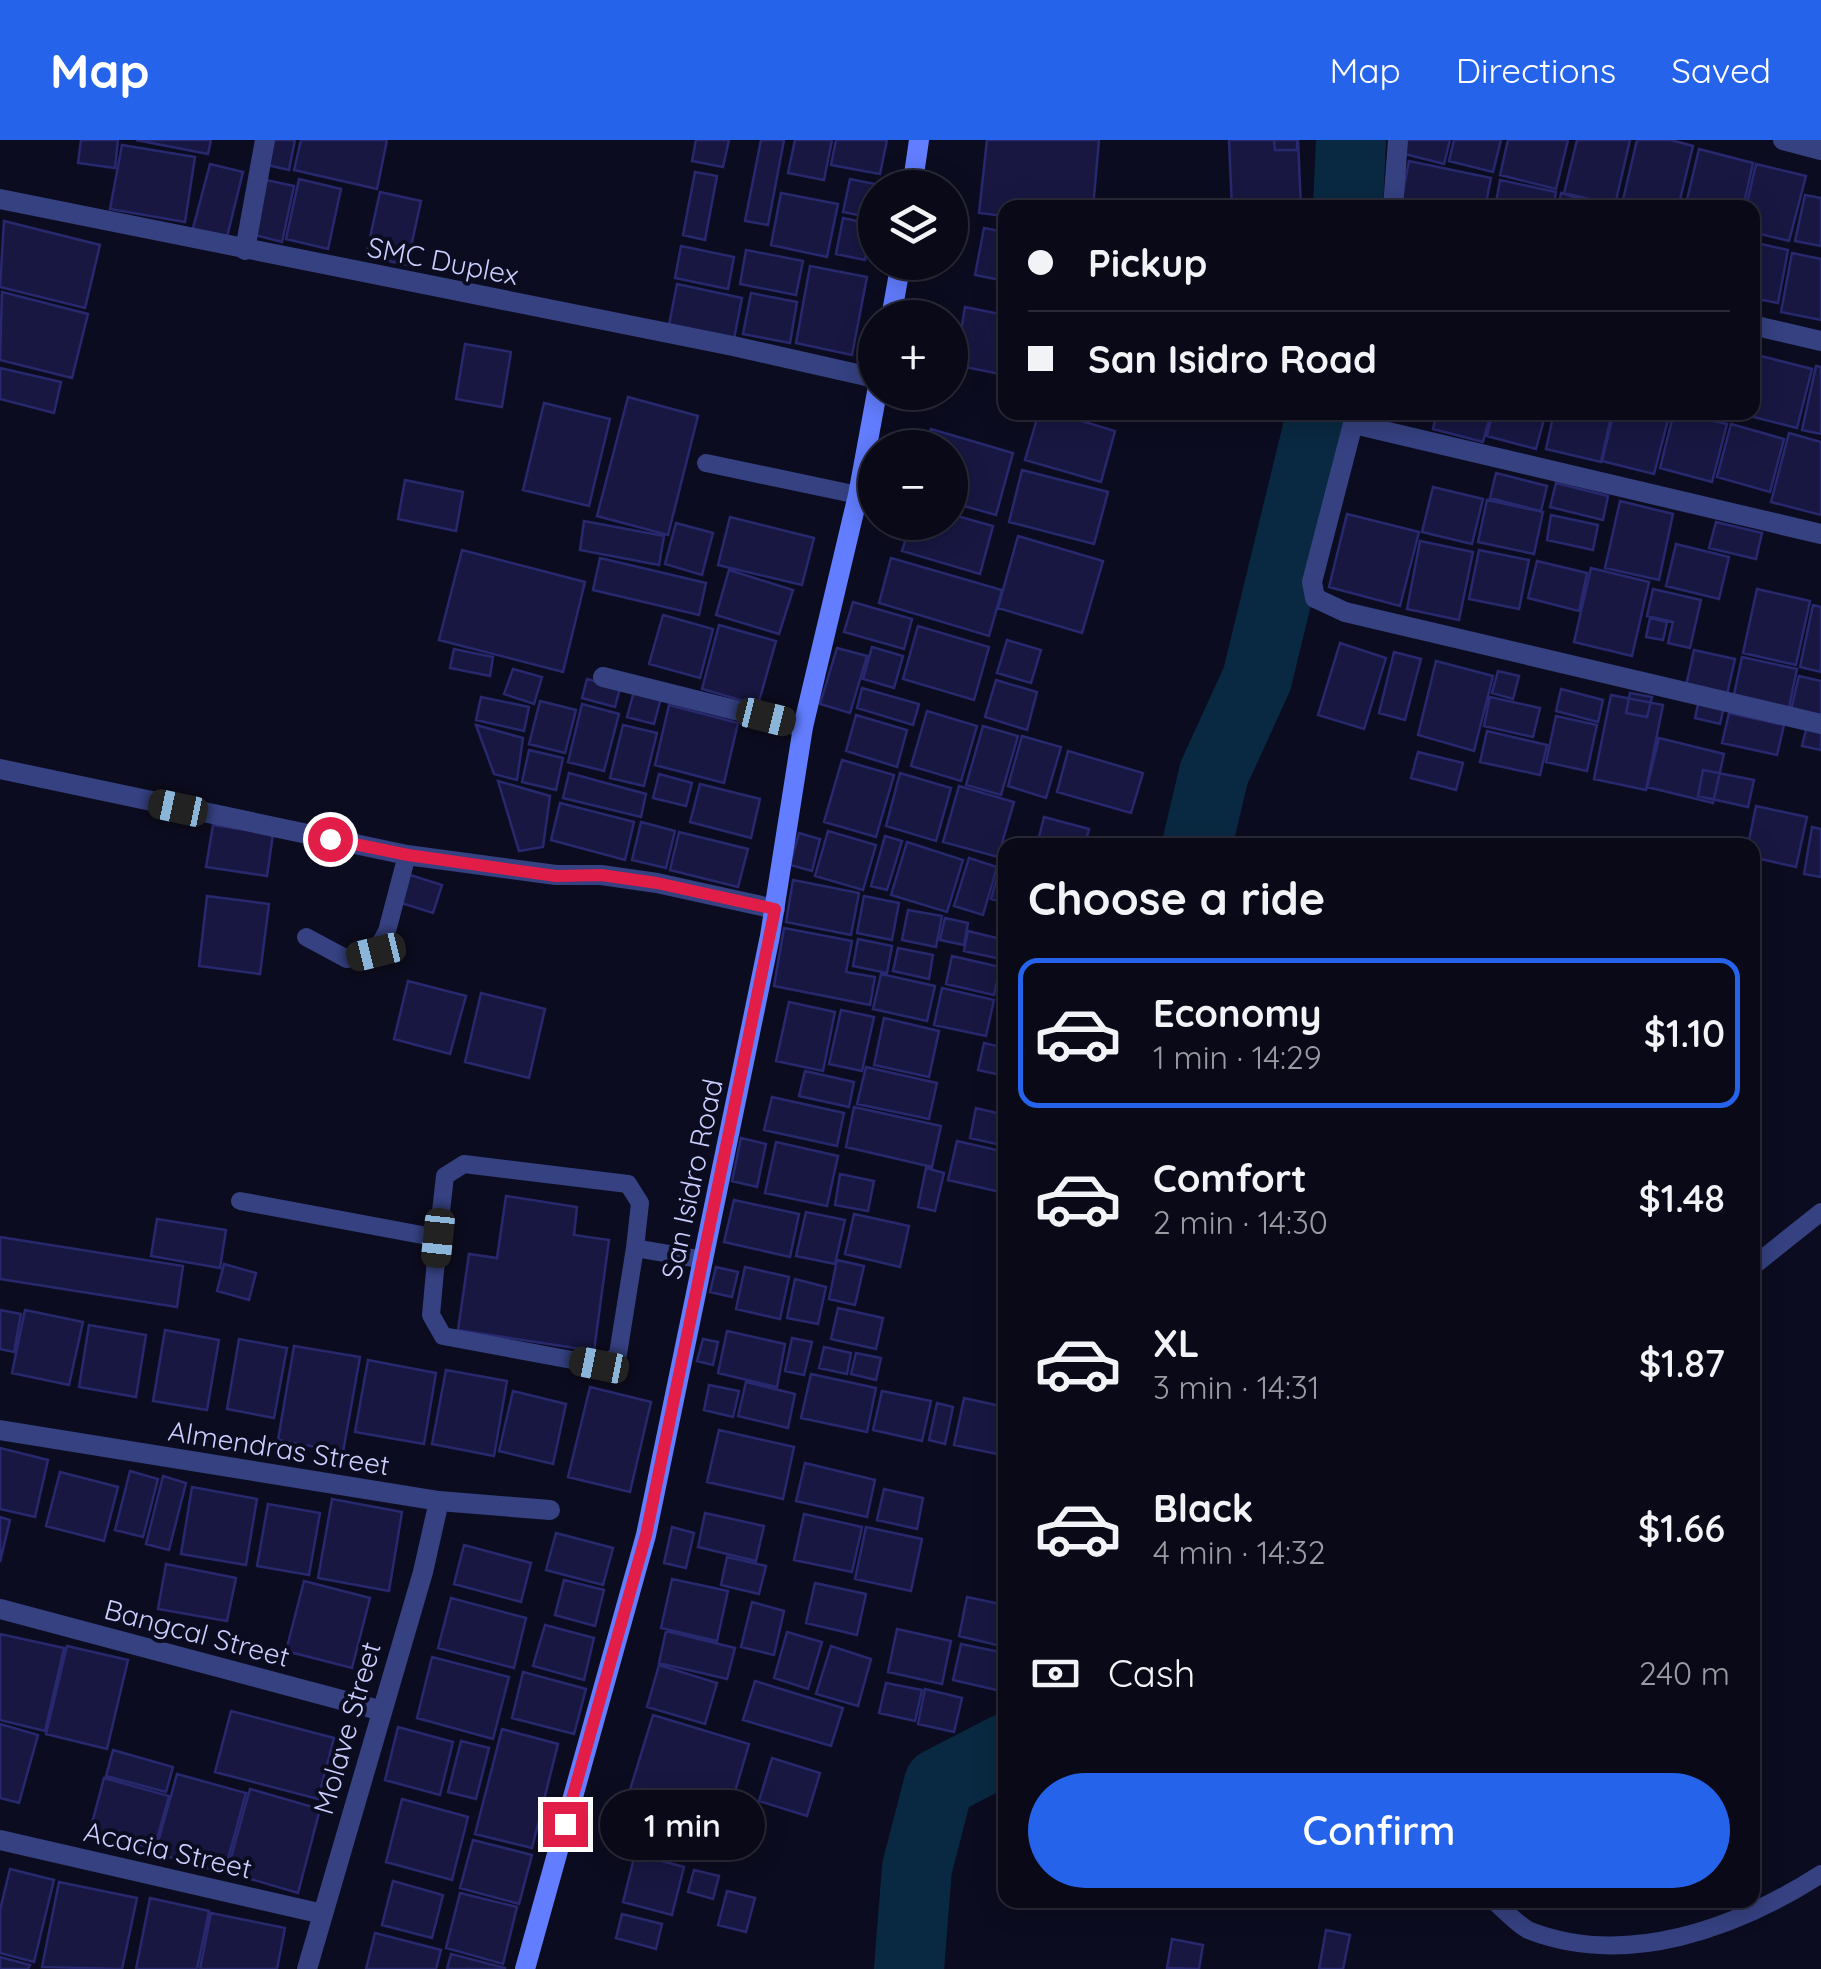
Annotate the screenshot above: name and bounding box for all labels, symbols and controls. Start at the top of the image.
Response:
text: Map [50,40,150,100]
text: Map [1329,48,1401,92]
text: Directions [1456,48,1616,92]
text: Saved [1671,48,1771,92]
map controls [858,170,968,540]
button: layers [858,170,968,280]
street label: SMC Duplex [365,229,522,292]
text: Pickup [1088,239,1207,287]
button: + [858,300,968,410]
text: San Isidro Road [1088,335,1377,383]
button: − [858,430,968,540]
car [733,695,799,739]
car [146,787,210,829]
route start [308,817,353,862]
text: Choose a ride [1028,870,1325,926]
car [343,930,409,974]
icon: car [1033,988,1123,1078]
text: Economy [1153,989,1322,1037]
text: $1.10 [1644,1009,1725,1057]
text: 1 min · 14:29 [1153,1037,1322,1077]
street label: San Isidro Road [653,1076,730,1282]
icon: car [1033,1153,1123,1243]
text: Comfort [1153,1154,1307,1202]
text: $1.48 [1638,1174,1725,1222]
text: 2 min · 14:30 [1153,1202,1328,1242]
car [420,1207,456,1269]
icon: car [1033,1318,1123,1408]
text: XL [1153,1319,1199,1367]
text: $1.87 [1639,1339,1725,1387]
car [567,1345,631,1385]
text: 3 min · 14:31 [1153,1367,1320,1407]
street label: Almendras Street [166,1413,392,1482]
icon: car [1033,1483,1123,1573]
text: Black [1153,1484,1253,1532]
text: $1.66 [1638,1504,1725,1552]
text: 4 min · 14:32 [1153,1532,1326,1572]
street label: Bangcal Street [101,1591,294,1674]
street label: Molave Street [305,1638,388,1818]
icon: cash [1028,1646,1083,1701]
text: Cash [1108,1649,1195,1697]
text: 240 m [1639,1653,1730,1693]
button: Confirm [1028,1773,1730,1888]
callout: 1 min [600,1789,765,1859]
route end [543,1802,588,1847]
text: 1 min [644,1805,721,1845]
street label: Acacia Street [81,1813,255,1886]

